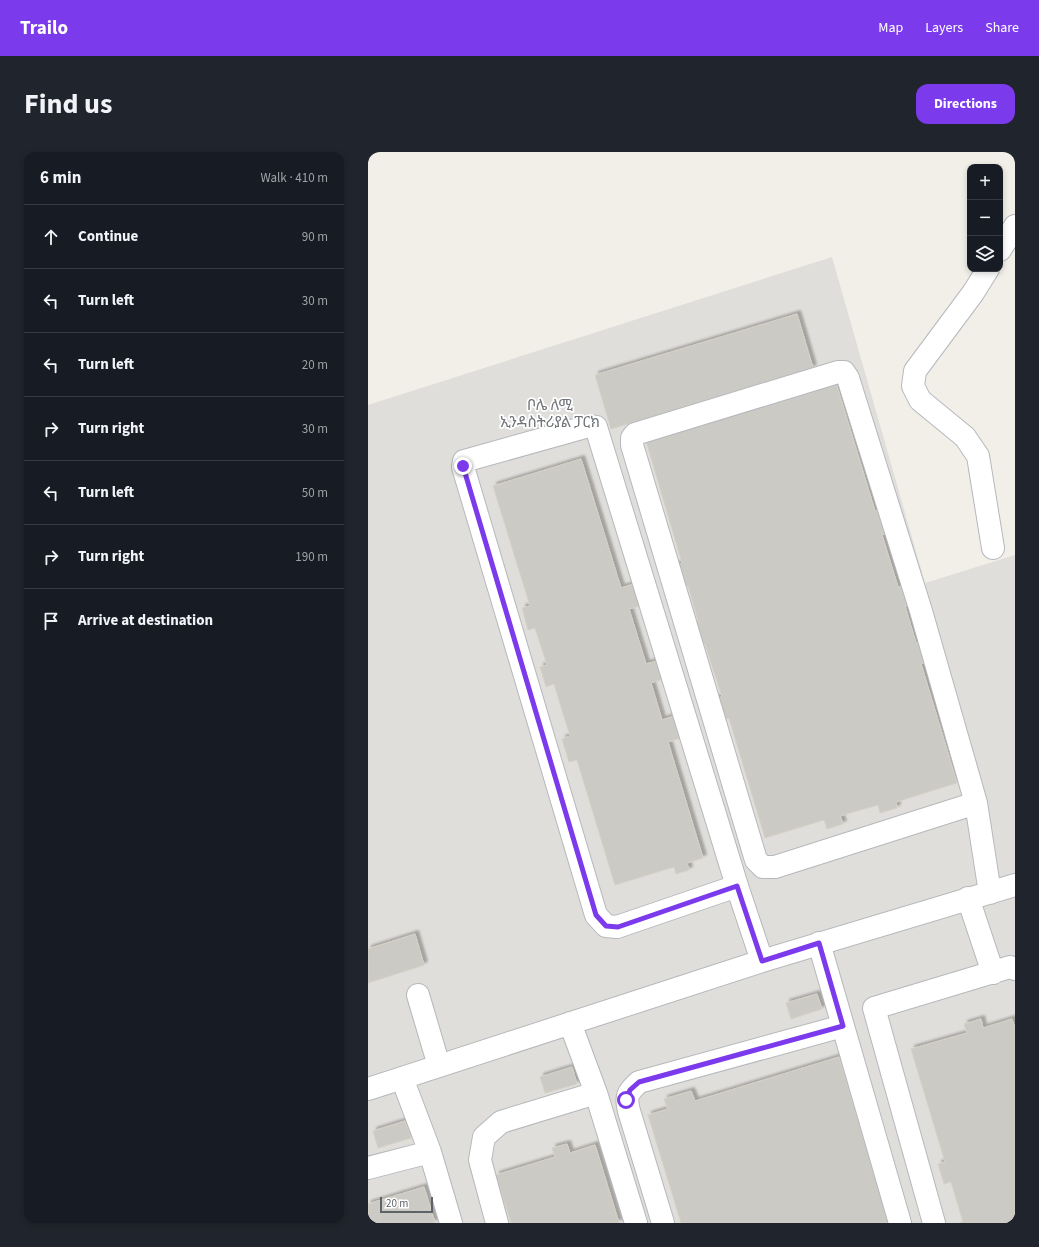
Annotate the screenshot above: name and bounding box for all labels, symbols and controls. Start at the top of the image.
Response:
text: Trailo [20,15,68,42]
text: Map [878,18,903,38]
text: Layers [925,18,963,38]
text: Share [985,18,1019,38]
text: Find us [24,84,112,124]
button: Directions [916,84,1015,124]
map controls [967,164,1003,272]
button: + [967,164,1003,200]
text: 6 min [40,166,81,190]
text: Walk · 410 m [260,169,328,187]
button: − [967,200,1003,236]
icon: ahead [40,226,62,248]
text: Continue [78,226,138,247]
text: 90 m [302,228,328,246]
button: layers [967,236,1003,272]
icon: left [40,290,62,312]
text: Turn left [78,290,134,311]
text: 30 m [302,292,328,310]
icon: left [40,354,62,376]
text: Turn left [78,354,134,375]
text: 20 m [302,356,328,374]
district label: ቦሌ ለሚ ኢንዳስትሪያል ፓርክ [500,395,600,433]
icon: right [40,418,62,440]
text: Turn right [78,418,144,439]
text: 30 m [302,420,328,438]
route end [454,457,472,475]
icon: left [40,482,62,504]
text: Turn left [78,482,134,503]
text: 50 m [302,484,328,502]
icon: right [40,546,62,568]
text: Turn right [78,546,144,567]
text: 190 m [295,548,328,566]
icon: arrive [40,610,62,632]
text: Arrive at destination [78,610,213,631]
route start [617,1091,635,1109]
scale bar [380,1195,433,1214]
text: 20 m [386,1196,408,1211]

